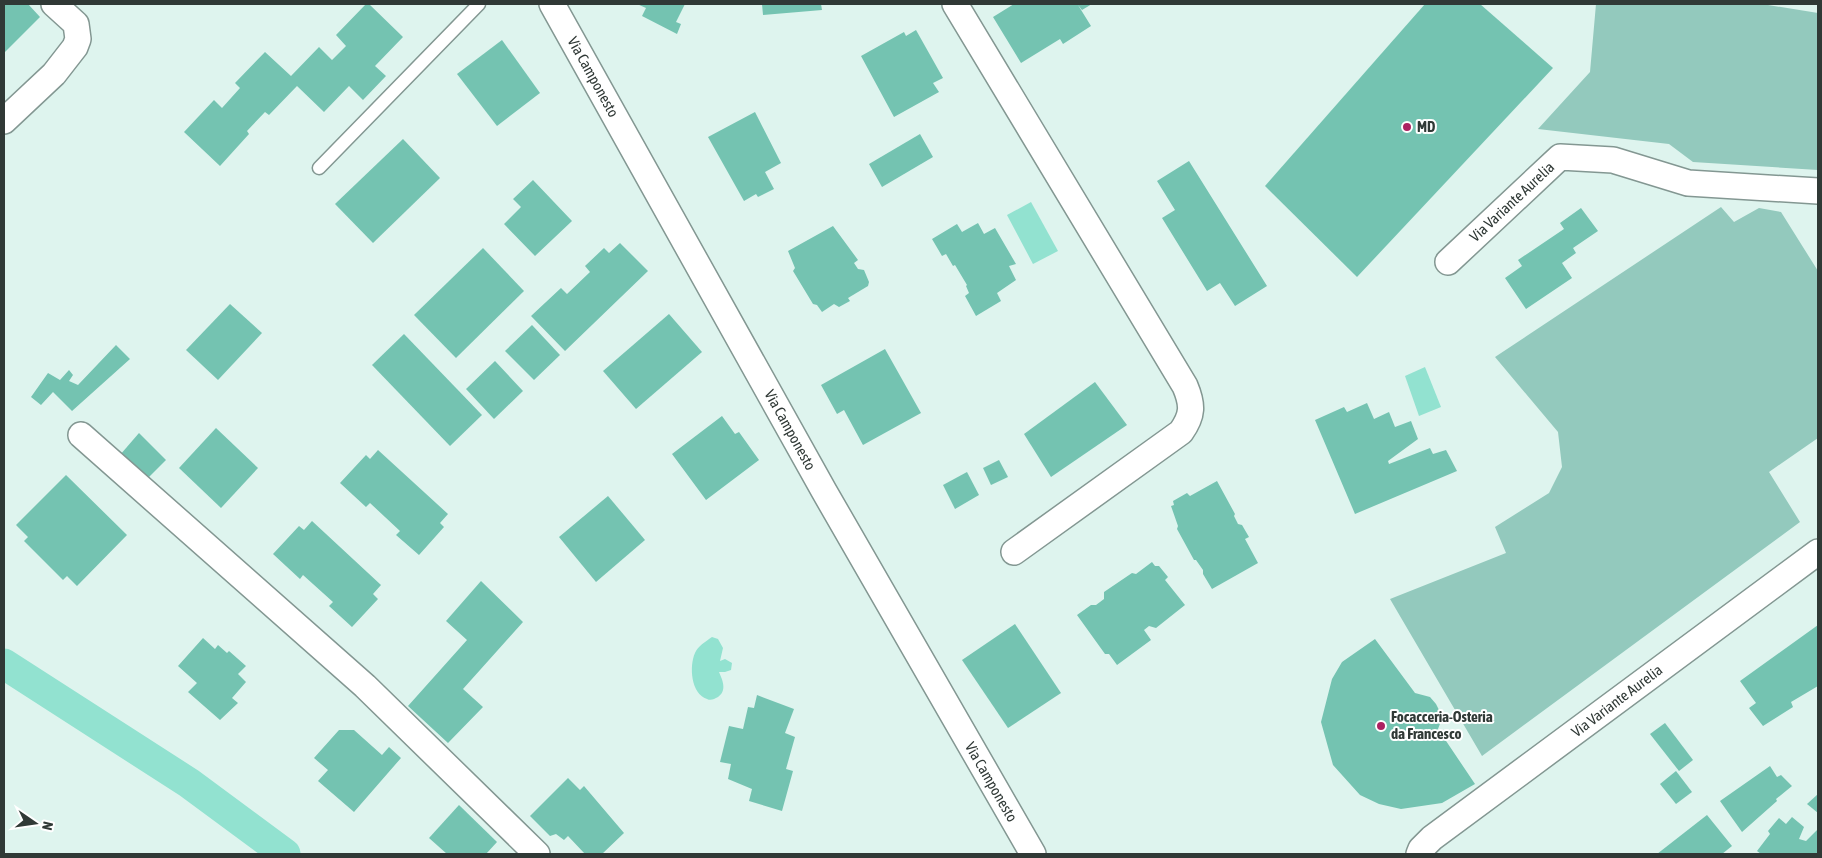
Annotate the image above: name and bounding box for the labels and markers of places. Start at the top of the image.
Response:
place label: MD [1417,118,1435,135]
marker: MD [1401,121,1413,133]
place label: Focacceria-Osteria da Francesco [1391,708,1493,742]
marker: Focacceria-Osteria da Francesco [1375,720,1387,732]

